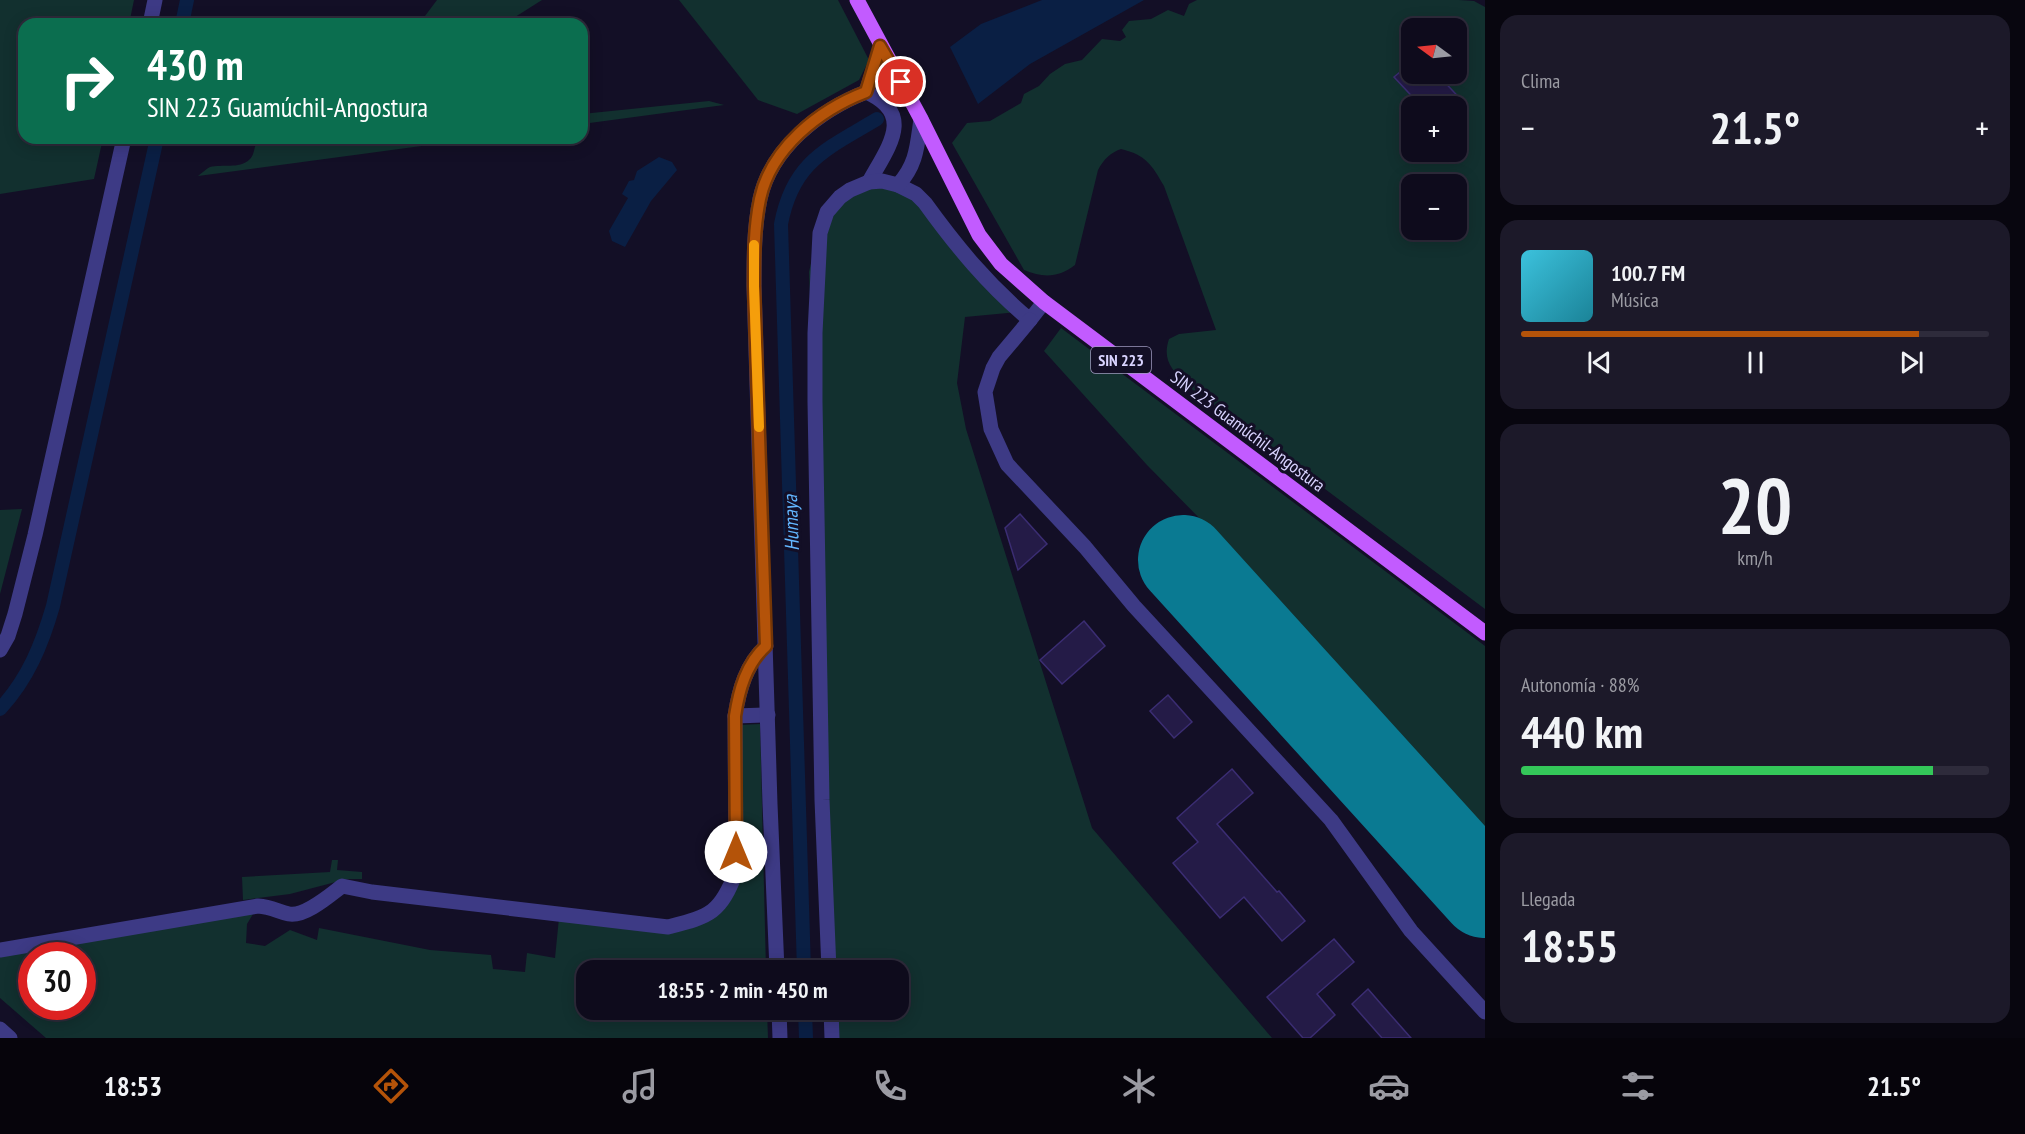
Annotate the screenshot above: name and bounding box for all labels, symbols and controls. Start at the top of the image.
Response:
north arrow [1401,18,1467,84]
map controls [1401,18,1467,240]
text: 430 m [147,37,244,92]
icon: right [48,42,126,120]
pin [875,56,926,107]
icon: arrive [884,65,917,98]
text: Clima [1521,68,1560,94]
text: SIN 223 Guamúchil-Angostura [147,90,428,124]
button: + [1401,96,1467,162]
text: 21.5° [1710,98,1800,156]
text: − [1521,106,1535,149]
text: + [1975,106,1989,149]
button: − [1401,174,1467,240]
text: 100.7 FM [1611,259,1685,287]
text: Música [1611,287,1659,313]
icon: previous [1583,346,1616,379]
icon: pause [1739,346,1772,379]
icon: next [1895,346,1928,379]
road number: SIN 223 [1091,347,1151,373]
street label: SIN 223 Guamúchil-Angostura [1166,365,1330,497]
text: 20 [1718,455,1792,556]
water label: Humaya [777,494,805,551]
text: km/h [1737,545,1773,571]
text: Autonomía · 88% [1521,672,1639,698]
text: 440 km [1521,702,1643,760]
position arrow [704,820,768,884]
text: Llegada [1521,886,1575,912]
text: 18:55 [1521,916,1618,974]
speed limit sign: 30 [18,942,96,1020]
text: 18:55 · 2 min · 450 m [657,976,828,1004]
icon: directions [370,1065,412,1107]
icon: music [619,1065,661,1107]
icon: phone [869,1065,911,1107]
icon: climate [1118,1065,1160,1107]
icon: car [1368,1065,1410,1107]
icon: filters [1617,1065,1659,1107]
text: 18:53 [104,1069,162,1103]
text: 21.5° [1867,1069,1921,1103]

